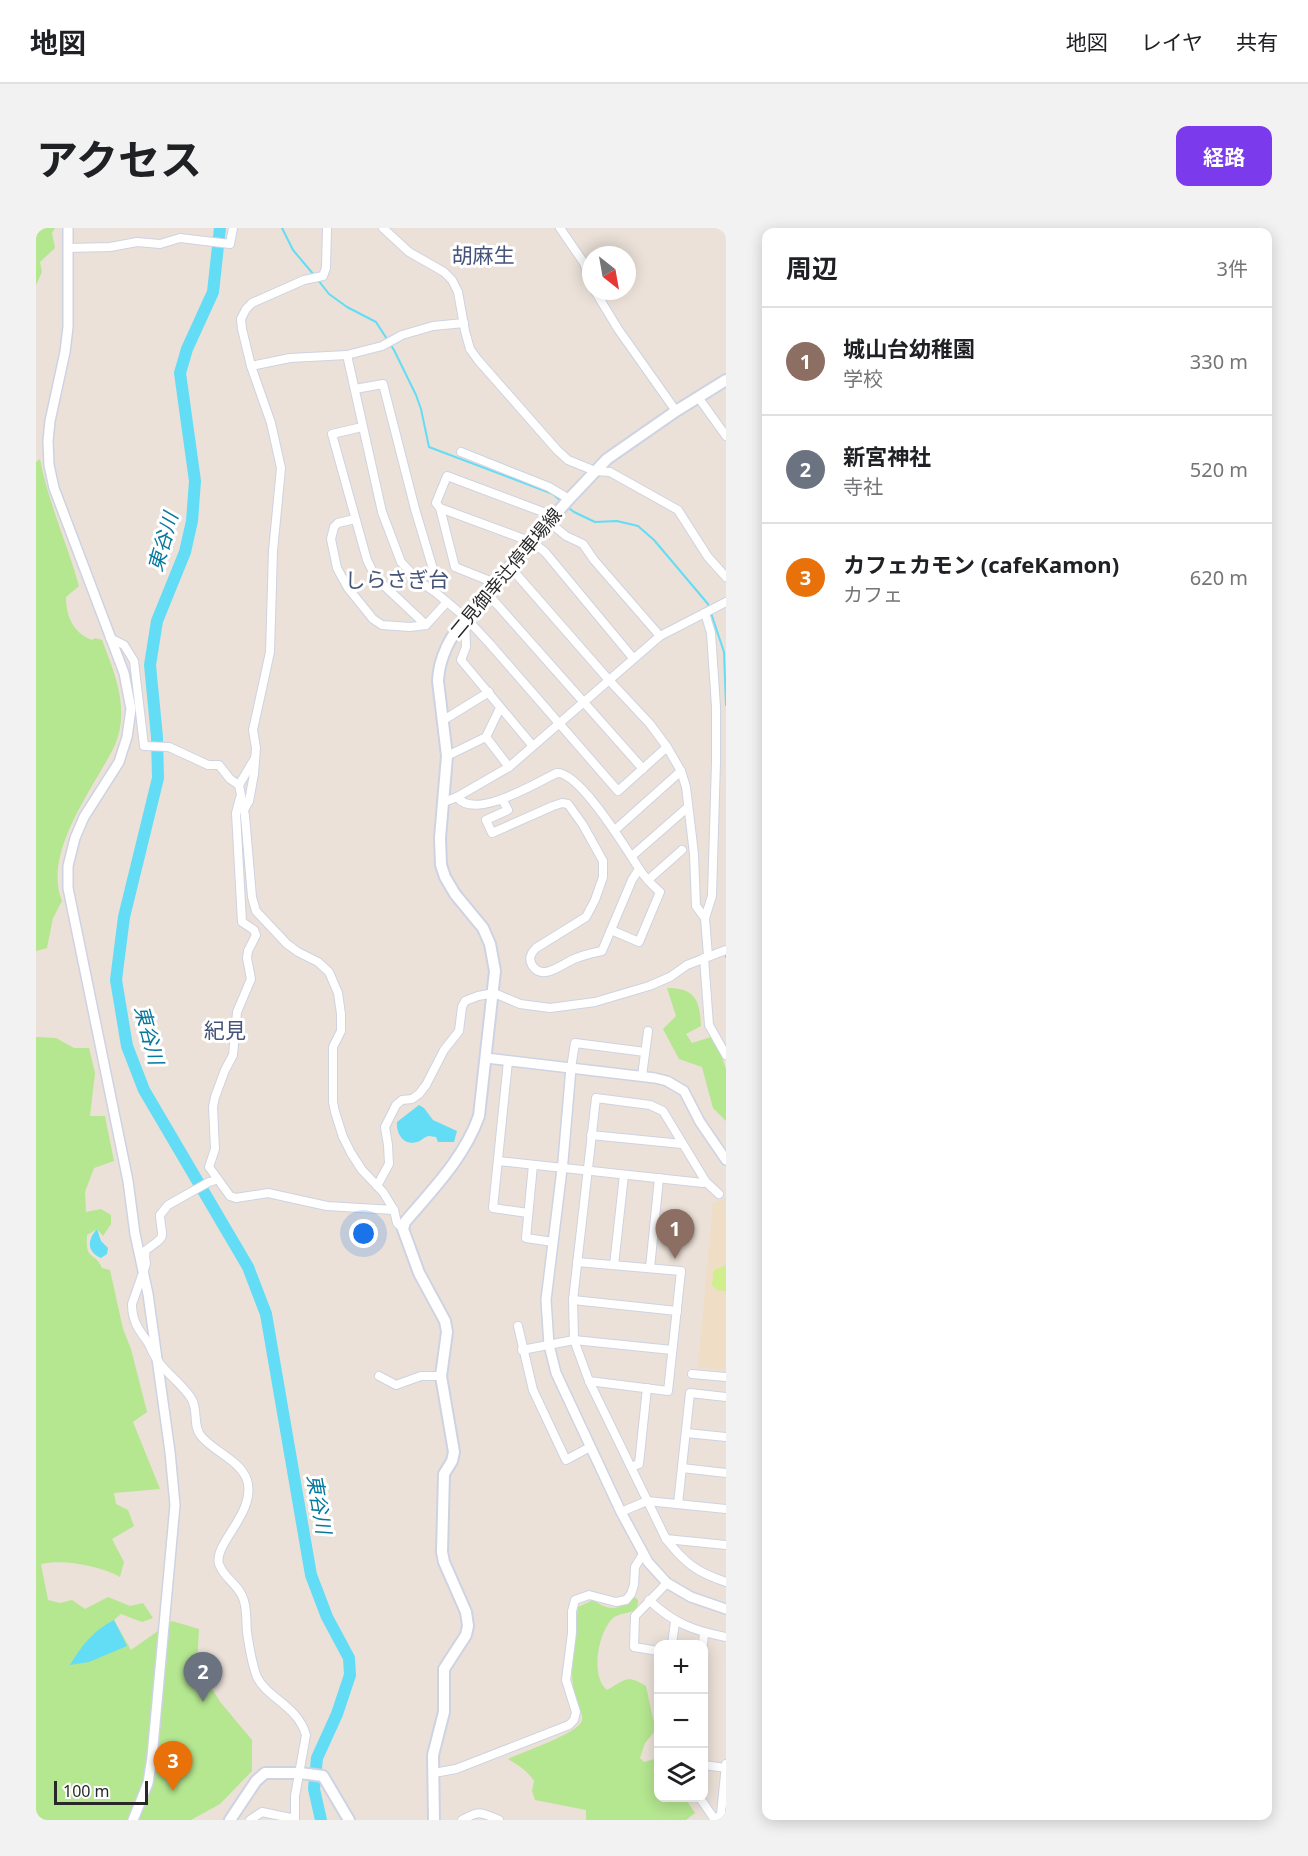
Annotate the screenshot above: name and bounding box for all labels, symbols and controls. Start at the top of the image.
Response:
text: 地図 [30,23,86,61]
text: 地図 [1066,28,1108,56]
text: レイヤ [1141,28,1203,56]
text: 共有 [1236,28,1278,56]
button: 経路 [1176,126,1272,186]
text: アクセス [36,130,202,187]
district label: 胡麻生 [452,241,515,269]
north arrow [582,246,636,300]
text: 周辺 [786,250,838,286]
text: 3件 [1217,255,1248,282]
text: 城山台幼稚園 [843,333,975,363]
text: 1 [800,348,811,375]
text: 330 m [1190,348,1248,375]
text: 学校 [843,365,883,392]
text: 新宮神社 [843,441,931,471]
text: 2 [800,456,811,483]
text: 520 m [1190,456,1248,483]
text: 寺社 [843,473,883,500]
street label: 二見御幸辻停車場線 [444,503,566,642]
water label: 東谷川 [141,507,184,574]
text: カフェカモン (cafeKamon) [843,549,1119,579]
text: 3 [800,564,811,591]
text: 620 m [1190,564,1248,591]
district label: しらさぎ台 [345,565,450,593]
text: カフェ [843,581,903,608]
water label: 東谷川 [129,1002,171,1069]
district label: 紀見 [204,1016,246,1044]
pin: 1 [656,1210,694,1259]
your location [349,1219,378,1248]
water label: 東谷川 [301,1472,338,1538]
map controls [654,1640,708,1802]
button: + [654,1640,708,1694]
pin: 2 [184,1652,222,1702]
button: − [654,1694,708,1748]
pin: 3 [154,1742,192,1791]
button: layers [654,1748,708,1802]
scale bar [54,1778,148,1806]
text: 100 m [63,1780,110,1802]

